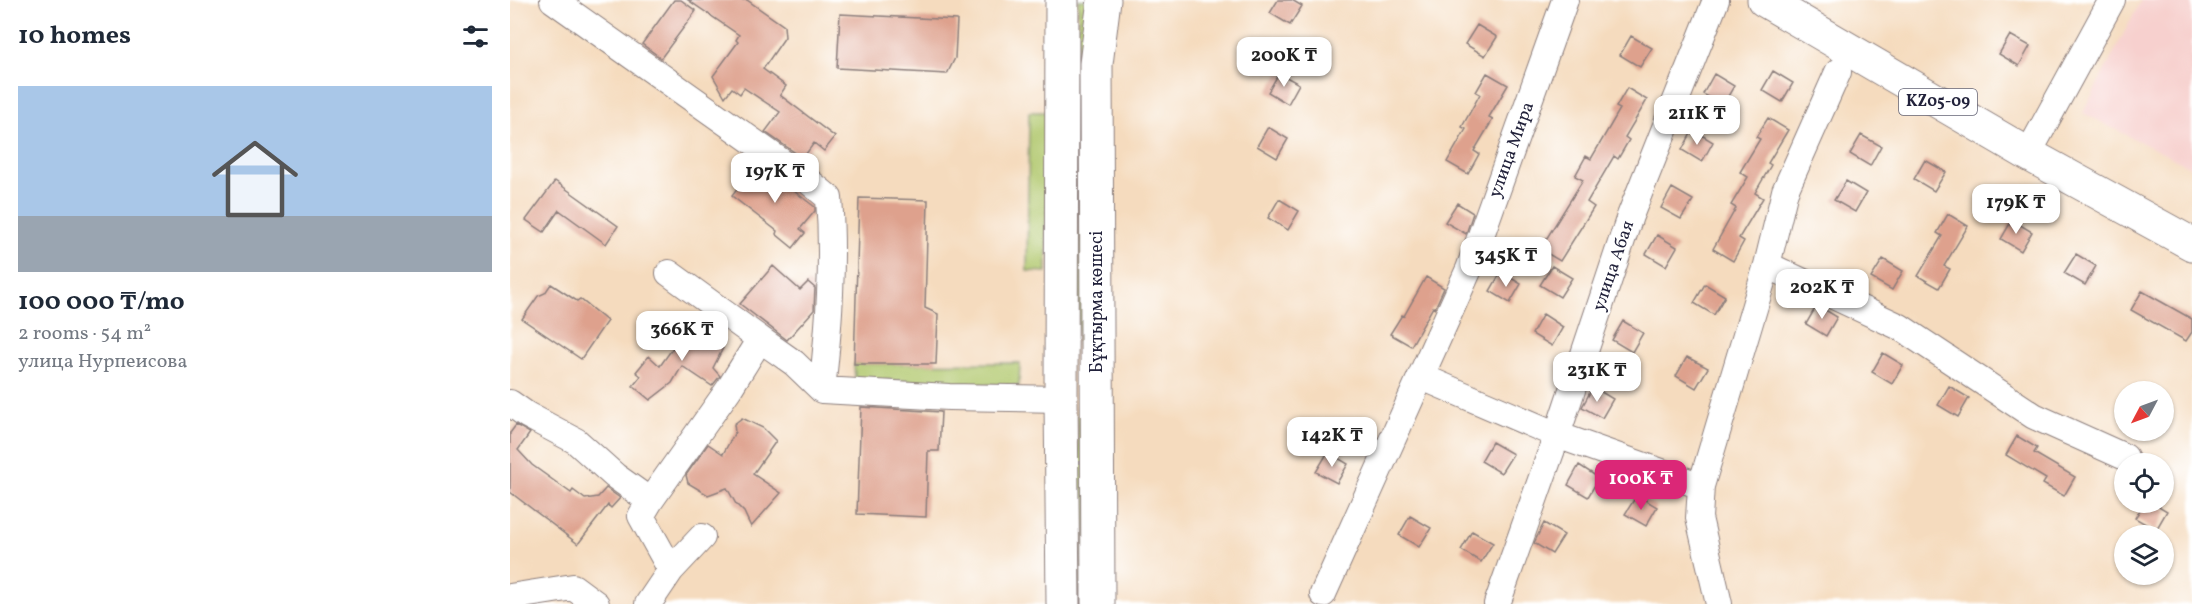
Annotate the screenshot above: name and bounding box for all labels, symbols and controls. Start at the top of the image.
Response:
text: 10 homes [18,18,131,54]
icon: filters [459,20,492,53]
pin: 200K ₸ [1235,37,1333,88]
text: 200K ₸ [1251,42,1317,70]
road number: KZ05-09 [1899,89,1977,115]
pin: 211K ₸ [1648,95,1746,146]
street label: улица Мира [1483,98,1541,202]
text: 211K ₸ [1668,100,1726,128]
icon: home [201,125,309,233]
pin: 197K ₸ [726,153,824,204]
text: 197K ₸ [745,158,805,186]
pin: 179K ₸ [1967,184,2065,235]
text: 179K ₸ [1986,189,2046,217]
street label: улица Абая [1587,217,1641,315]
street label: Бұқтырма көшесі [1085,231,1110,373]
pin: 345K ₸ [1457,237,1555,288]
text: 345K ₸ [1474,242,1538,270]
pin: 202K ₸ [1773,269,1871,320]
text: 202K ₸ [1790,274,1854,302]
text: 100 000 ₸/mo [18,284,185,320]
pin: 366K ₸ [633,311,731,362]
text: 366K ₸ [650,316,714,344]
text: 2 rooms · 54 m² [18,320,151,348]
text: улица Нурпеисова [18,348,187,376]
pin: 231K ₸ [1548,352,1646,403]
text: 231K ₸ [1567,357,1627,385]
north arrow [2114,381,2174,441]
map controls [2114,381,2174,585]
pin: 142K ₸ [1283,417,1381,468]
text: 142K ₸ [1301,422,1363,450]
button: locate [2114,453,2174,513]
pin: 100K ₸ [1592,460,1690,511]
text: 100K ₸ [1609,465,1673,493]
button: layers [2114,525,2174,585]

